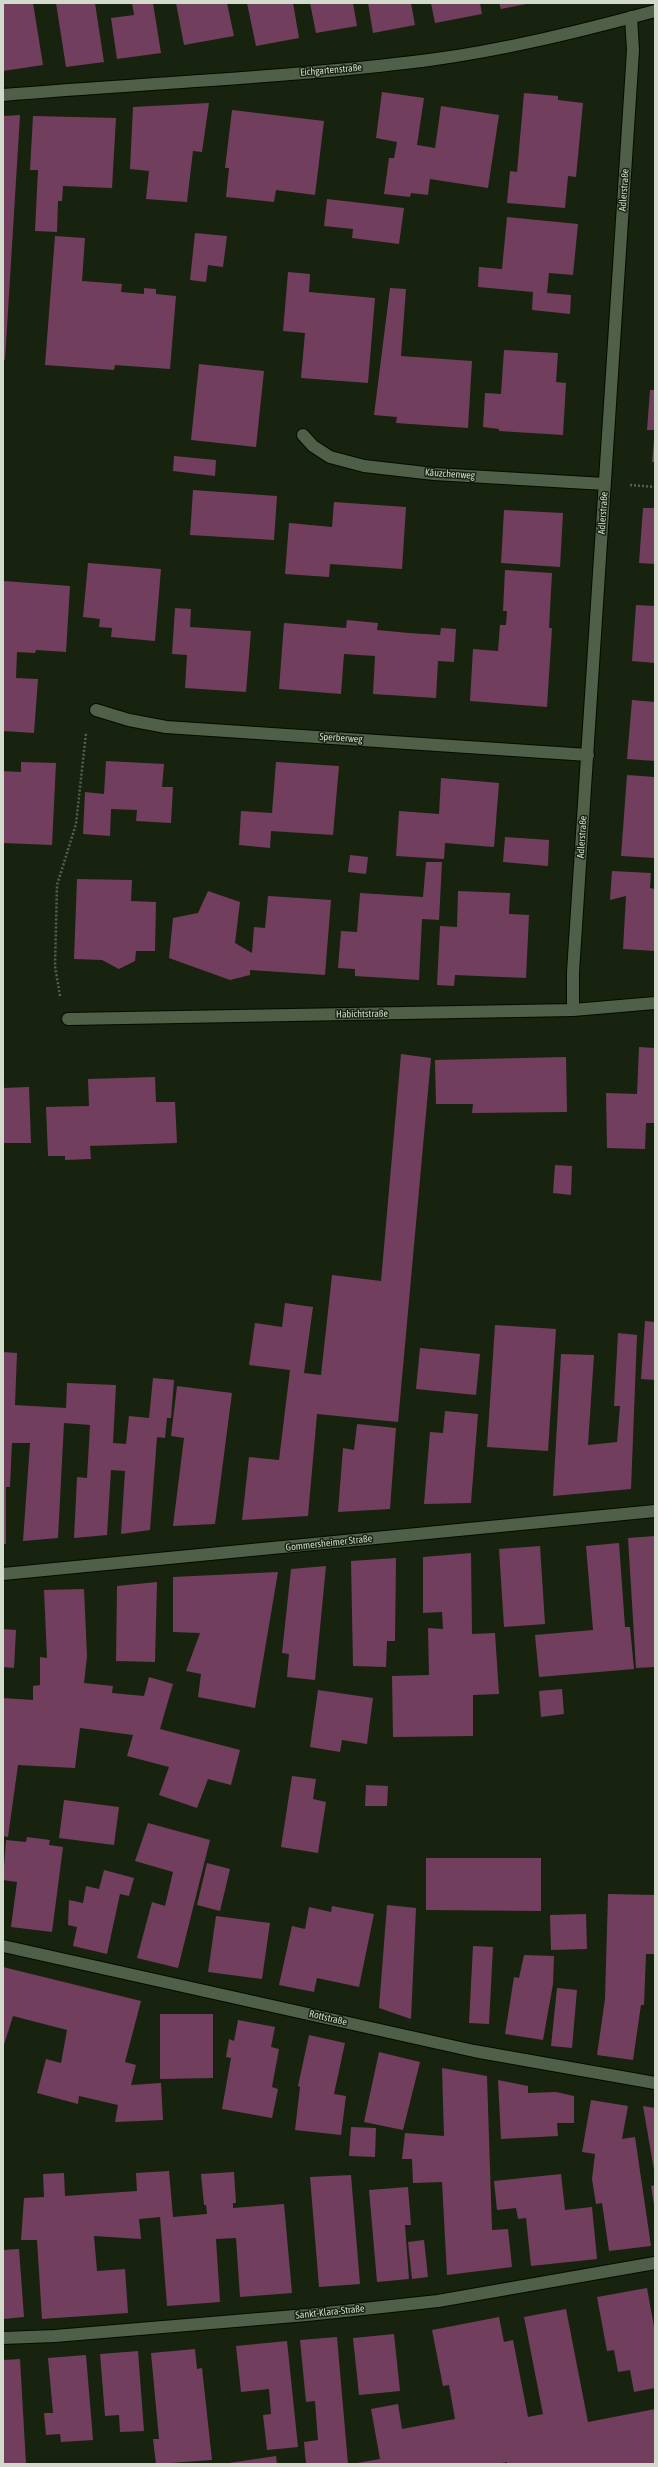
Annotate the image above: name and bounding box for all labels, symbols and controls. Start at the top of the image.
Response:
street label: Eichgartenstraße [300,61,362,79]
street label: Adlerstraße [617,168,631,212]
street label: Käuzchenweg [424,466,476,482]
street label: Adlerstraße [596,491,610,535]
street label: Sperberweg [319,731,363,745]
street label: Adlerstraße [575,815,589,859]
street label: Habichtstraße [336,1008,388,1020]
street label: Gommersheimer Straße [285,1532,373,1554]
street label: Rottstraße [308,2008,348,2028]
street label: Sankt-Klara-Straße [295,2302,365,2322]

